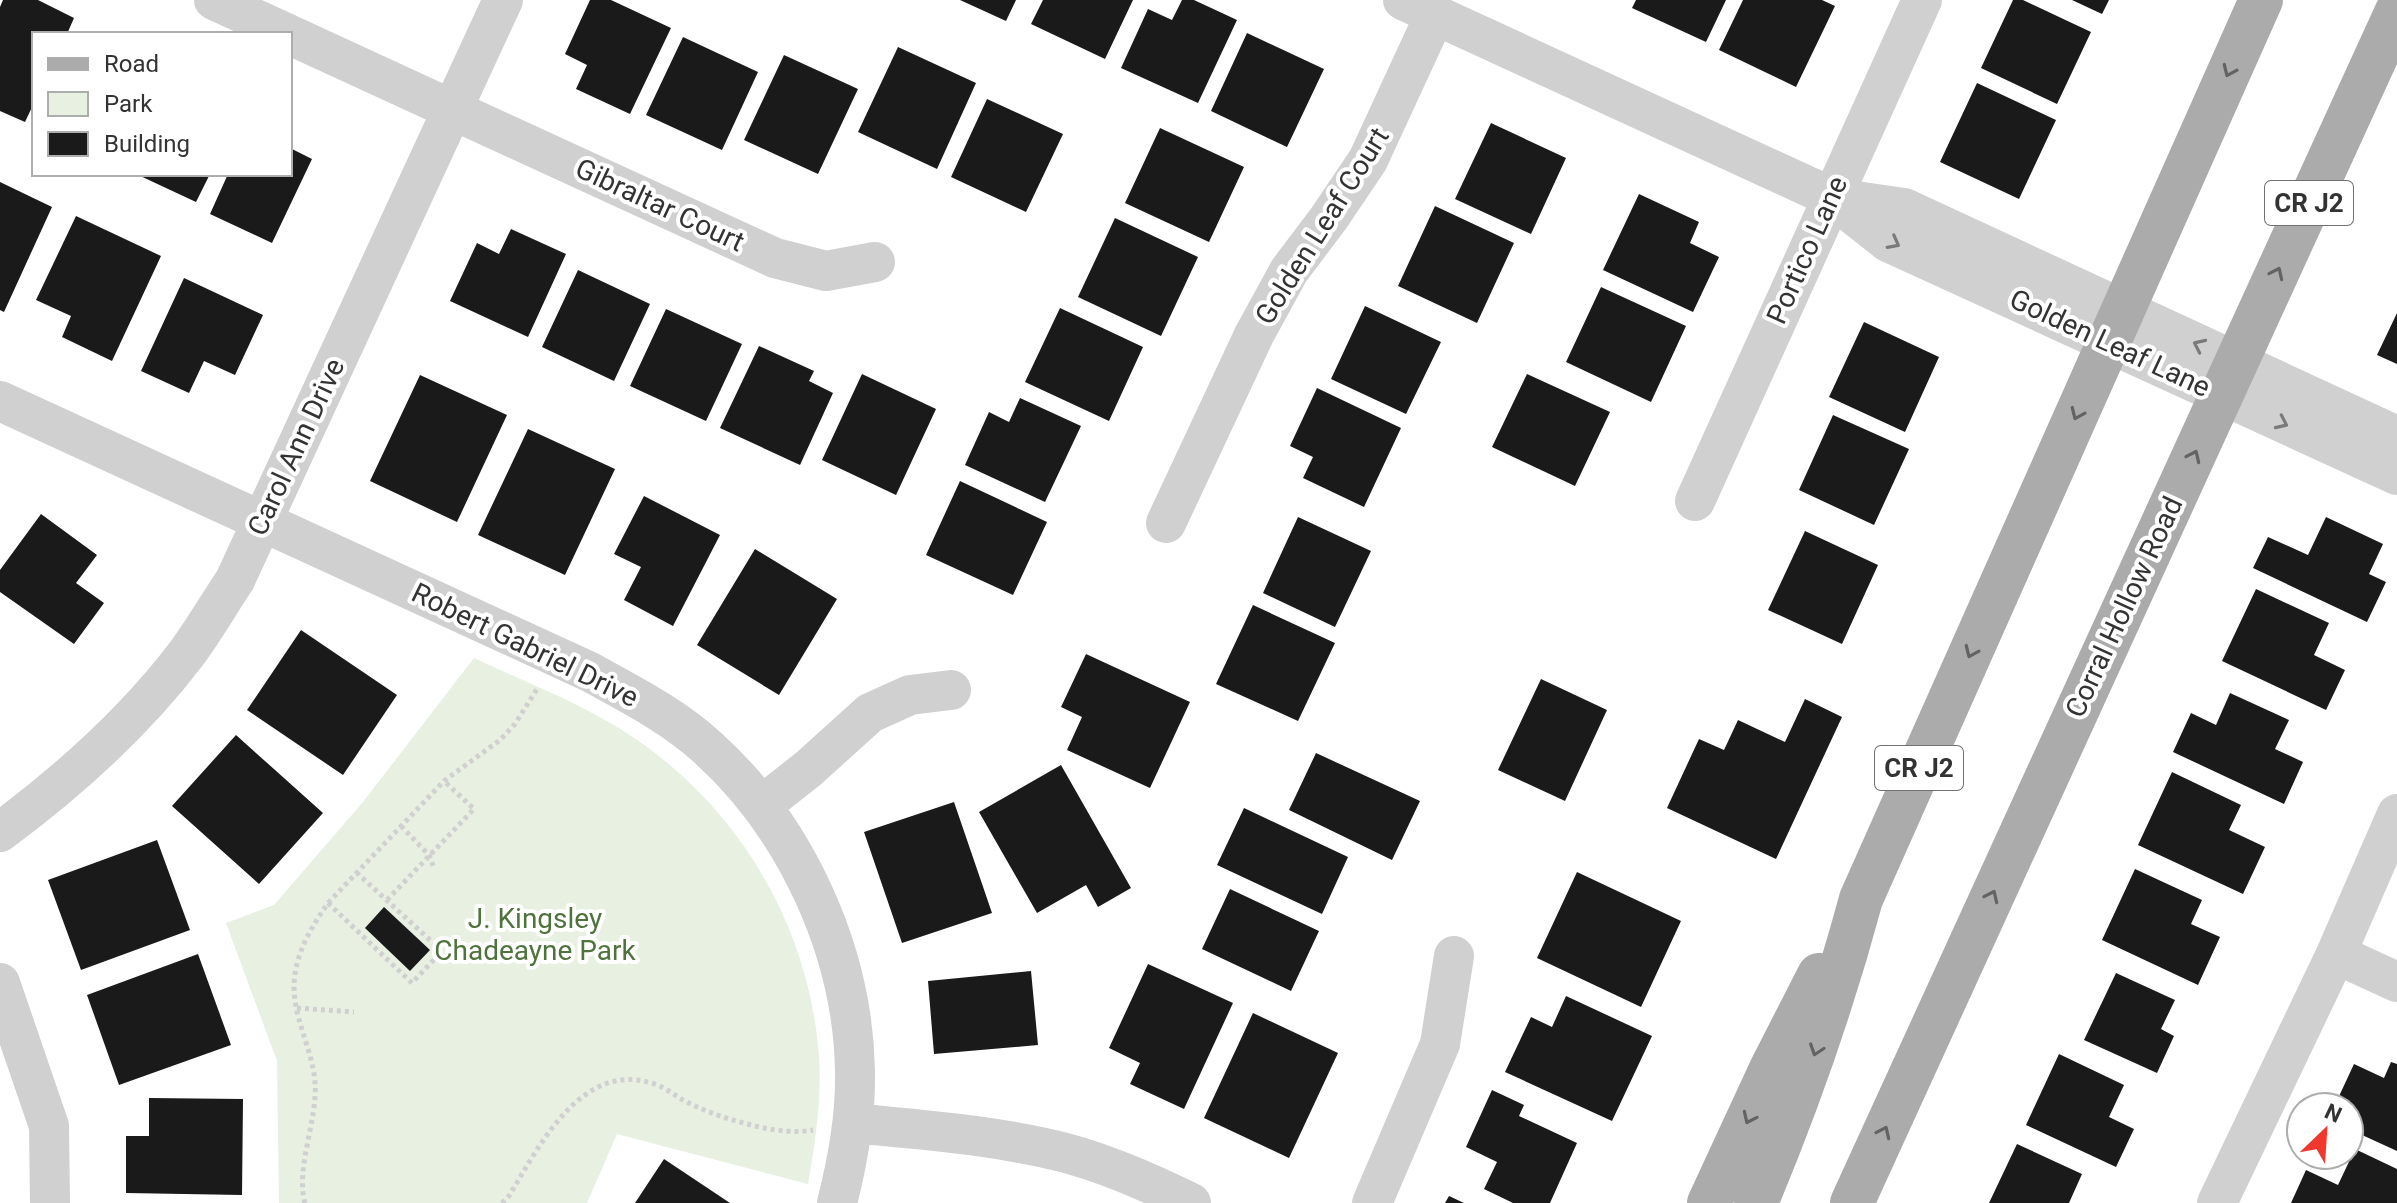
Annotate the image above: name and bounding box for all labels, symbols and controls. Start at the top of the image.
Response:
legend [32,32,292,176]
text: Road [104,50,159,78]
one-way arrow [2223,63,2239,77]
text: Park [104,90,153,118]
street label: Golden Leaf Court [1248,122,1396,330]
text: Building [104,130,190,158]
street label: Gibraltar Court [570,152,750,258]
street label: Portico Lane [1760,171,1854,329]
road number: CR J2 [2265,181,2353,225]
one-way arrow [1886,234,1900,249]
one-way arrow [2267,267,2283,281]
street label: Golden Leaf Lane [2005,282,2215,404]
one-way arrow [2193,339,2208,355]
street label: Carol Ann Drive [241,353,351,541]
one-way arrow [2070,406,2086,421]
one-way arrow [2274,413,2289,429]
one-way arrow [2184,449,2200,464]
street label: Corral Hollow Road [2058,492,2190,722]
street label: Robert Gabriel Drive [406,576,644,714]
one-way arrow [1964,644,1980,658]
road number: CR J2 [1875,746,1963,790]
one-way arrow [1982,889,1998,904]
park label: J. Kingsley Chadeayne Park [434,902,637,967]
one-way arrow [1809,1042,1826,1056]
north arrow [2285,1091,2365,1171]
text: N [2321,1099,2346,1128]
one-way arrow [1743,1109,1759,1124]
one-way arrow [1874,1126,1890,1140]

